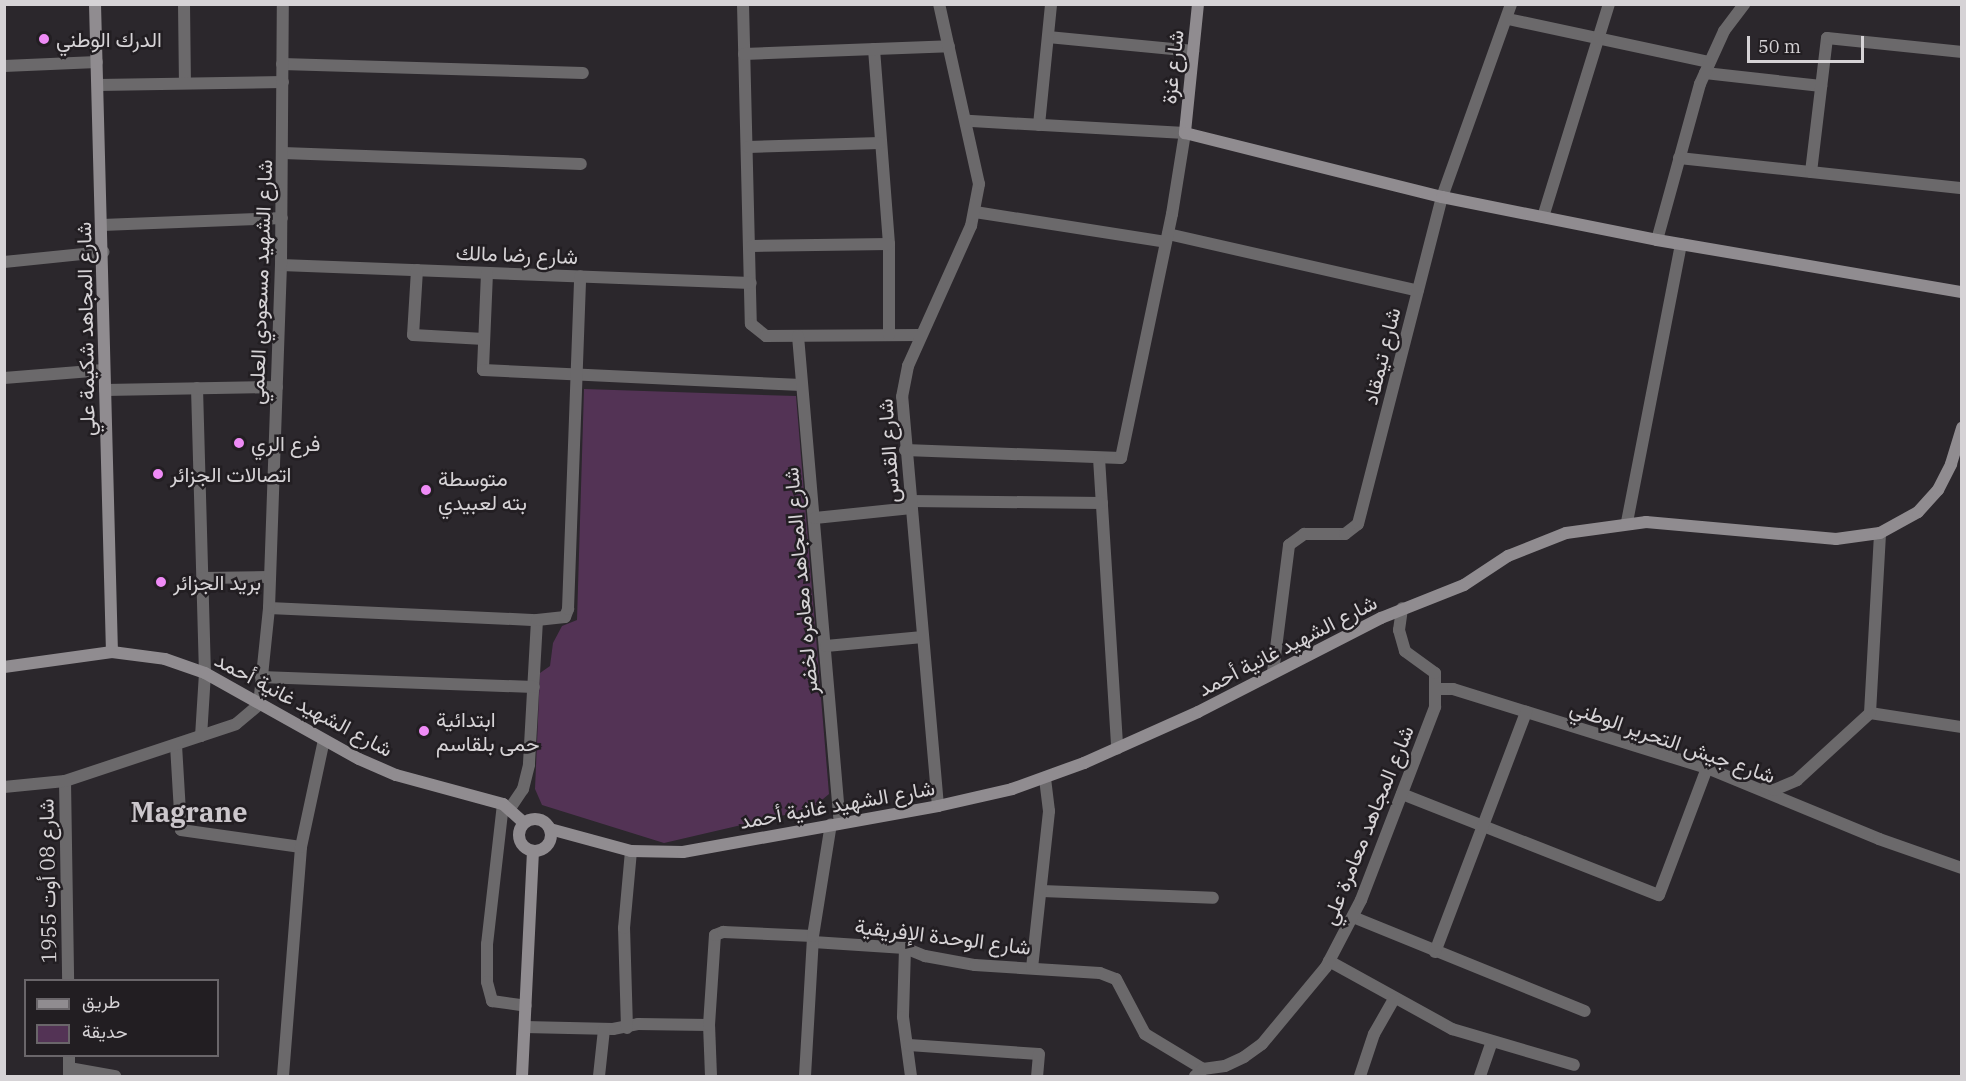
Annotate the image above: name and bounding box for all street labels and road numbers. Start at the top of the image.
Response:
street label: شارع غزة [1156,29,1188,105]
street label: شارع الشهيد مسعودي العلمي [243,159,277,405]
street label: شارع المجاهد شكيمة علي [71,222,99,436]
street label: شارع رضا مالك [455,239,579,269]
street label: شارع تيمقاد [1357,305,1405,407]
street label: شارع القدس [872,398,904,504]
street label: شارع المجاهد معامره لخضر [778,466,822,696]
street label: شارع الشهيد غانية أحمد [1193,589,1381,701]
street label: شارع الشهيد غانية أحمد [211,646,397,762]
street label: شارع جيش التحرير الوطني [1567,694,1779,788]
street label: شارع المجاهد معامرة علي [1315,722,1419,928]
street label: شارع الشهيد غانية أحمد [737,774,937,834]
street label: شارع 08 أوت 1955 [33,798,61,964]
street label: شارع الوحدة الإفريقية [853,913,1033,959]

